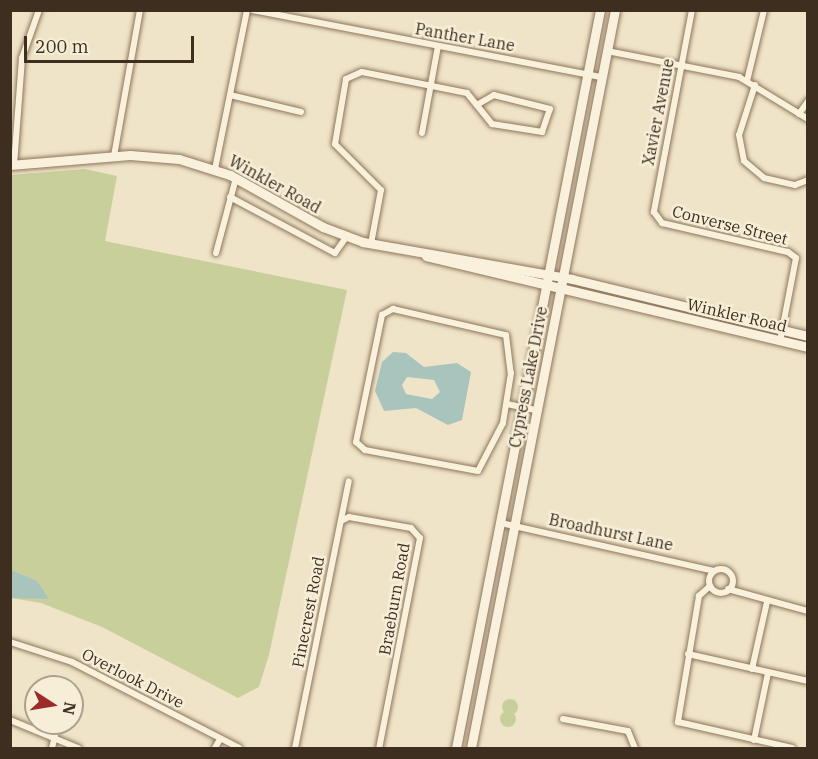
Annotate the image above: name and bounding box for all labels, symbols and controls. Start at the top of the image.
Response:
street label: Panther Lane [414,19,516,55]
scale bar [27,24,196,62]
text: 200 m [35,35,89,58]
street label: Xavier Avenue [638,57,678,167]
street label: Winkler Road [226,151,324,217]
street label: Converse Street [670,201,790,249]
street label: Winkler Road [685,294,789,336]
street label: Cypress Lake Drive [505,305,551,449]
street label: Broadhurst Lane [547,509,675,555]
street label: Braeburn Road [375,541,413,657]
street label: Pinecrest Road [288,555,328,669]
street label: Overlook Drive [79,644,187,712]
north arrow [24,675,84,735]
text: N [59,700,81,717]

